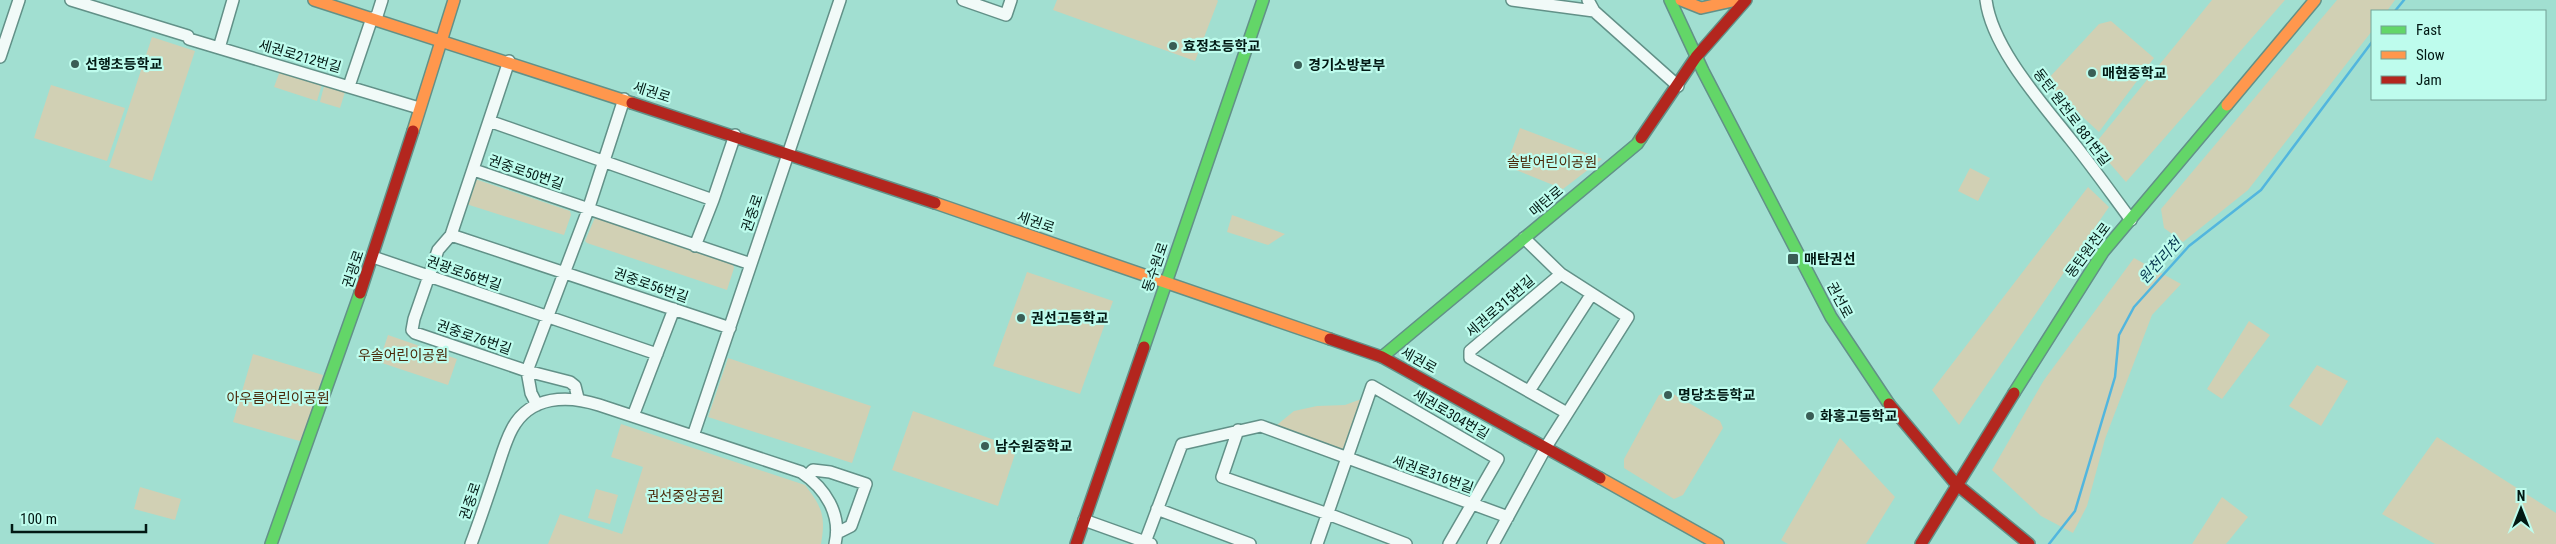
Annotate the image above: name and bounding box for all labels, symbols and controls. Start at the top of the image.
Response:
legend [2371,10,2546,100]
text: Fast [2416,21,2441,39]
street label: 세권로212번길 [257,37,343,75]
place label: 효정초등학교 [1183,38,1260,54]
marker: 효정초등학교 [1167,40,1179,52]
text: Slow [2416,46,2445,64]
place label: 선행초등학교 [85,56,162,72]
place label: 경기소방본부 [1308,57,1385,73]
marker: 선행초등학교 [69,58,81,70]
marker: 경기소방본부 [1292,59,1304,71]
street label: 동탄 원천로 881번길 [2030,65,2114,169]
place label: 매현중학교 [2102,65,2167,81]
marker: 매현중학교 [2086,67,2098,79]
text: Jam [2416,71,2442,89]
street label: 세권로 [631,78,673,106]
street label: 권중로50번길 [486,152,566,192]
park label: 솔밭어린이공원 [1507,154,1597,170]
street label: 매탄로 [1526,182,1566,220]
street label: 권중로 [738,192,766,234]
street label: 세권로 [1015,208,1057,236]
street label: 동탄원천로 [2062,219,2114,281]
water label: 원천리천 [2135,233,2187,288]
street label: 동수원로 [1139,240,1171,294]
street label: 권광로 [339,248,367,290]
place label: 매탄권선 [1804,251,1856,267]
marker: 매탄권선 [1786,252,1800,266]
street label: 권광로56번길 [424,253,504,293]
street label: 권중로56번길 [611,265,691,305]
street label: 세권로315번길 [1463,272,1537,340]
street label: 권선로 [1824,279,1856,321]
place label: 권선고등학교 [1031,310,1108,326]
marker: 권선고등학교 [1015,312,1027,324]
street label: 권중로76번길 [434,317,514,357]
street label: 세권로 [1398,344,1440,376]
park label: 우솔어린이공원 [358,347,448,363]
street label: 세권로304번길 [1410,386,1492,442]
place label: 명당초등학교 [1678,387,1755,403]
marker: 명당초등학교 [1662,389,1674,401]
park label: 아우름어린이공원 [226,390,330,406]
place label: 화홍고등학교 [1820,408,1897,424]
marker: 화홍고등학교 [1804,410,1816,422]
place label: 남수원중학교 [995,438,1072,454]
marker: 남수원중학교 [979,440,991,452]
street label: 세권로316번길 [1390,452,1476,496]
street label: 권중로 [456,480,484,522]
north arrow [2496,484,2546,534]
park label: 권선중앙공원 [646,488,724,504]
text: N [2517,488,2525,504]
scale bar [12,502,146,534]
text: 100 m [20,510,57,528]

